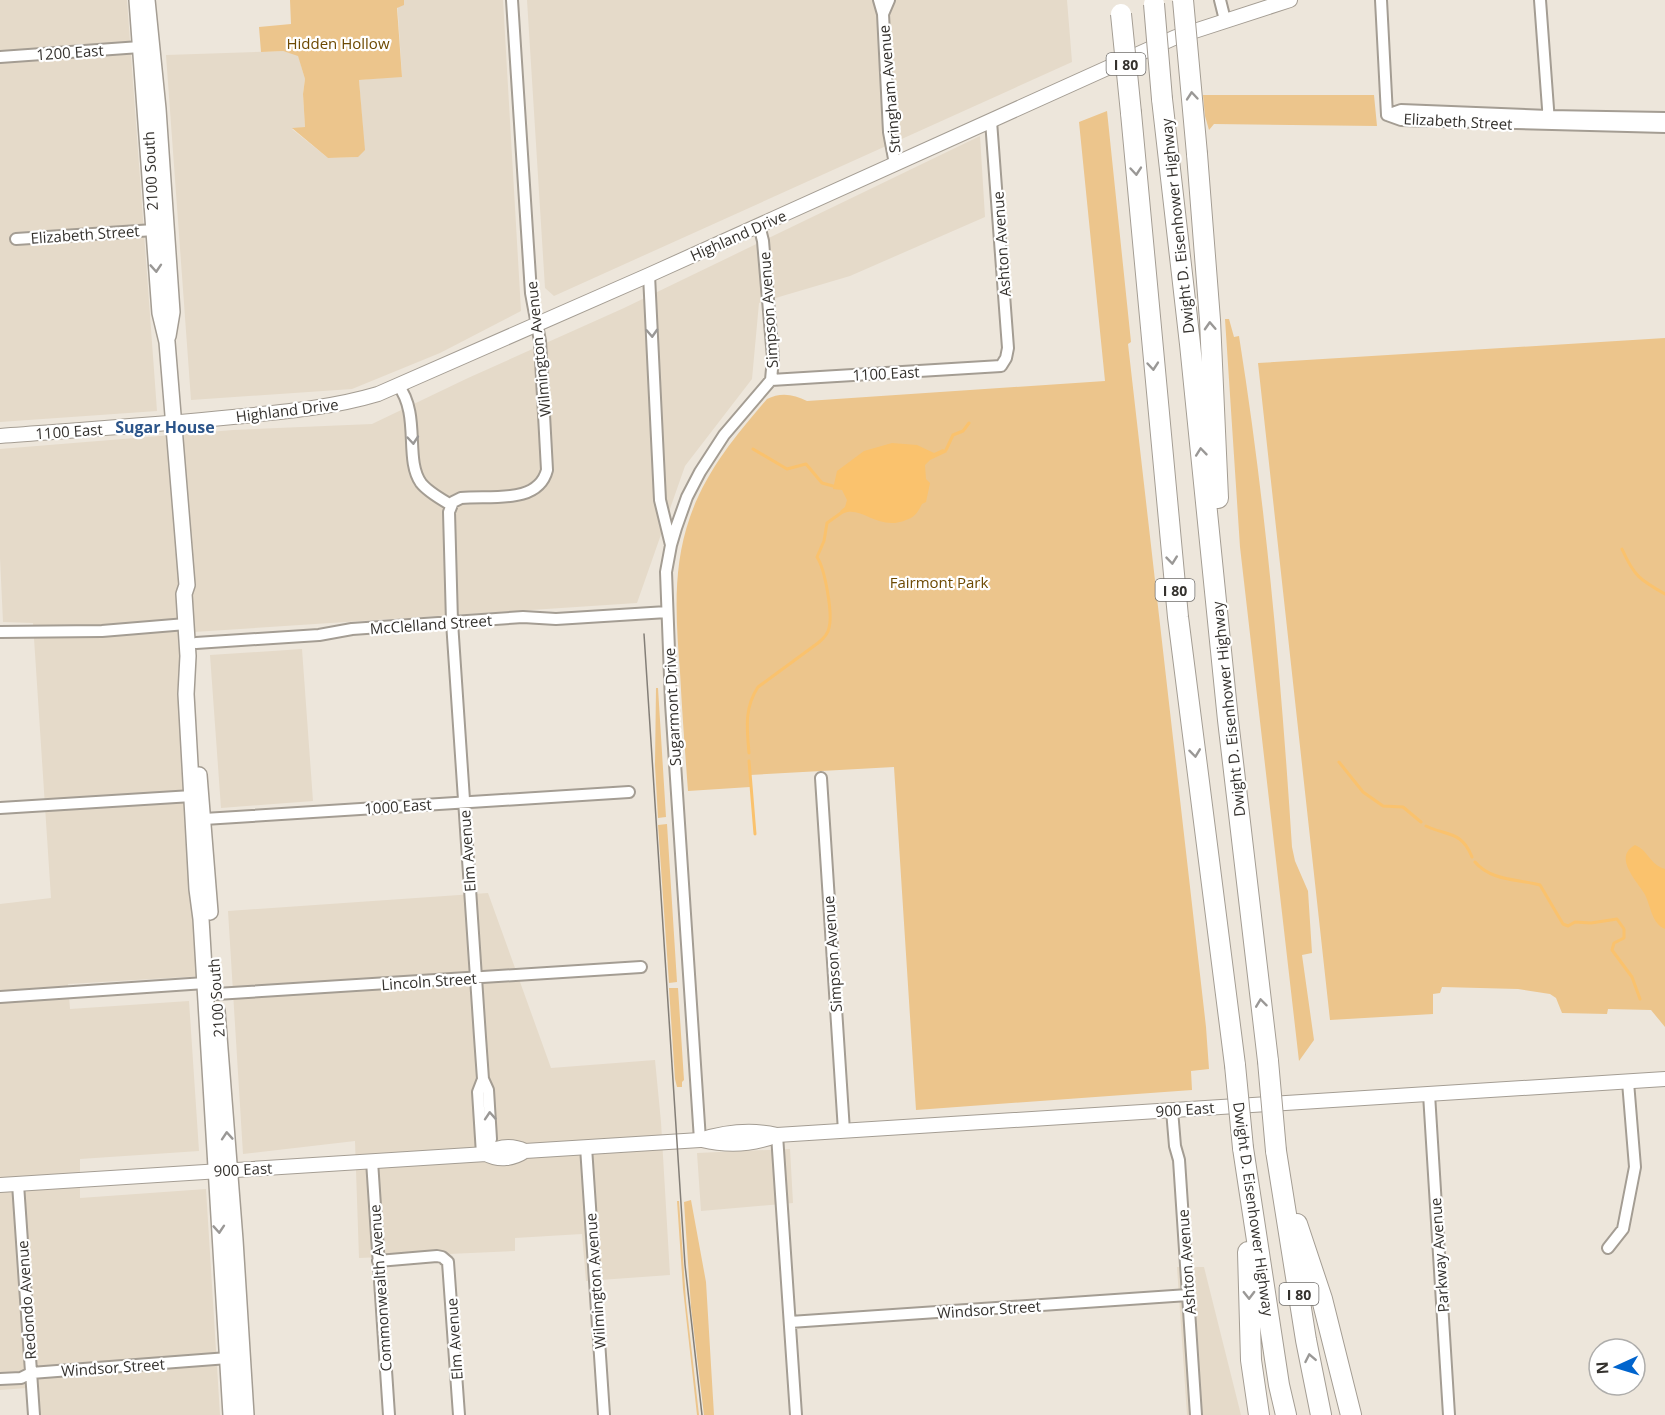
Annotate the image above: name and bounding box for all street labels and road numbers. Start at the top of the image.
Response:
street label: Stringham Avenue [873,24,905,154]
street label: 1200 East [36,40,104,64]
road number: I 80 [1106,53,1146,75]
street label: Elizabeth Street [1403,108,1513,134]
street label: Dwight D. Eisenhower Highway [1156,117,1198,335]
street label: 2100 South [138,131,162,211]
street label: Ashton Avenue [987,191,1015,297]
street label: Highland Drive [687,205,789,265]
street label: Elizabeth Street [30,220,140,248]
street label: Simpson Avenue [754,251,782,369]
street label: Wilmington Avenue [521,280,555,418]
street label: 1100 East [852,361,920,385]
street label: Highland Drive [235,394,339,426]
street label: 1100 East [35,419,103,443]
road number: I 80 [1156,579,1194,601]
street label: Dwight D. Eisenhower Highway [1207,600,1249,818]
street label: McClelland Street [369,610,493,638]
street label: Sugarmont Drive [659,648,685,766]
street label: 1000 East [364,794,432,818]
street label: Elm Avenue [454,809,480,893]
street label: Simpson Avenue [818,895,846,1013]
street label: 2100 South [203,958,229,1038]
street label: Lincoln Street [381,968,477,994]
street label: 900 East [1155,1097,1215,1121]
street label: Dwight D. Eisenhower Highway [1229,1100,1279,1318]
street label: 900 East [213,1157,273,1181]
street label: Parkway Avenue [1425,1197,1453,1313]
street label: Commonwealth Avenue [364,1204,396,1372]
street label: Ashton Avenue [1172,1209,1200,1315]
street label: Wilmington Avenue [580,1212,610,1350]
street label: Redondo Avenue [12,1240,40,1360]
road number: I 80 [1280,1283,1318,1305]
street label: Windsor Street [936,1295,1042,1323]
street label: Elm Avenue [441,1297,467,1381]
street label: Windsor Street [60,1353,166,1381]

